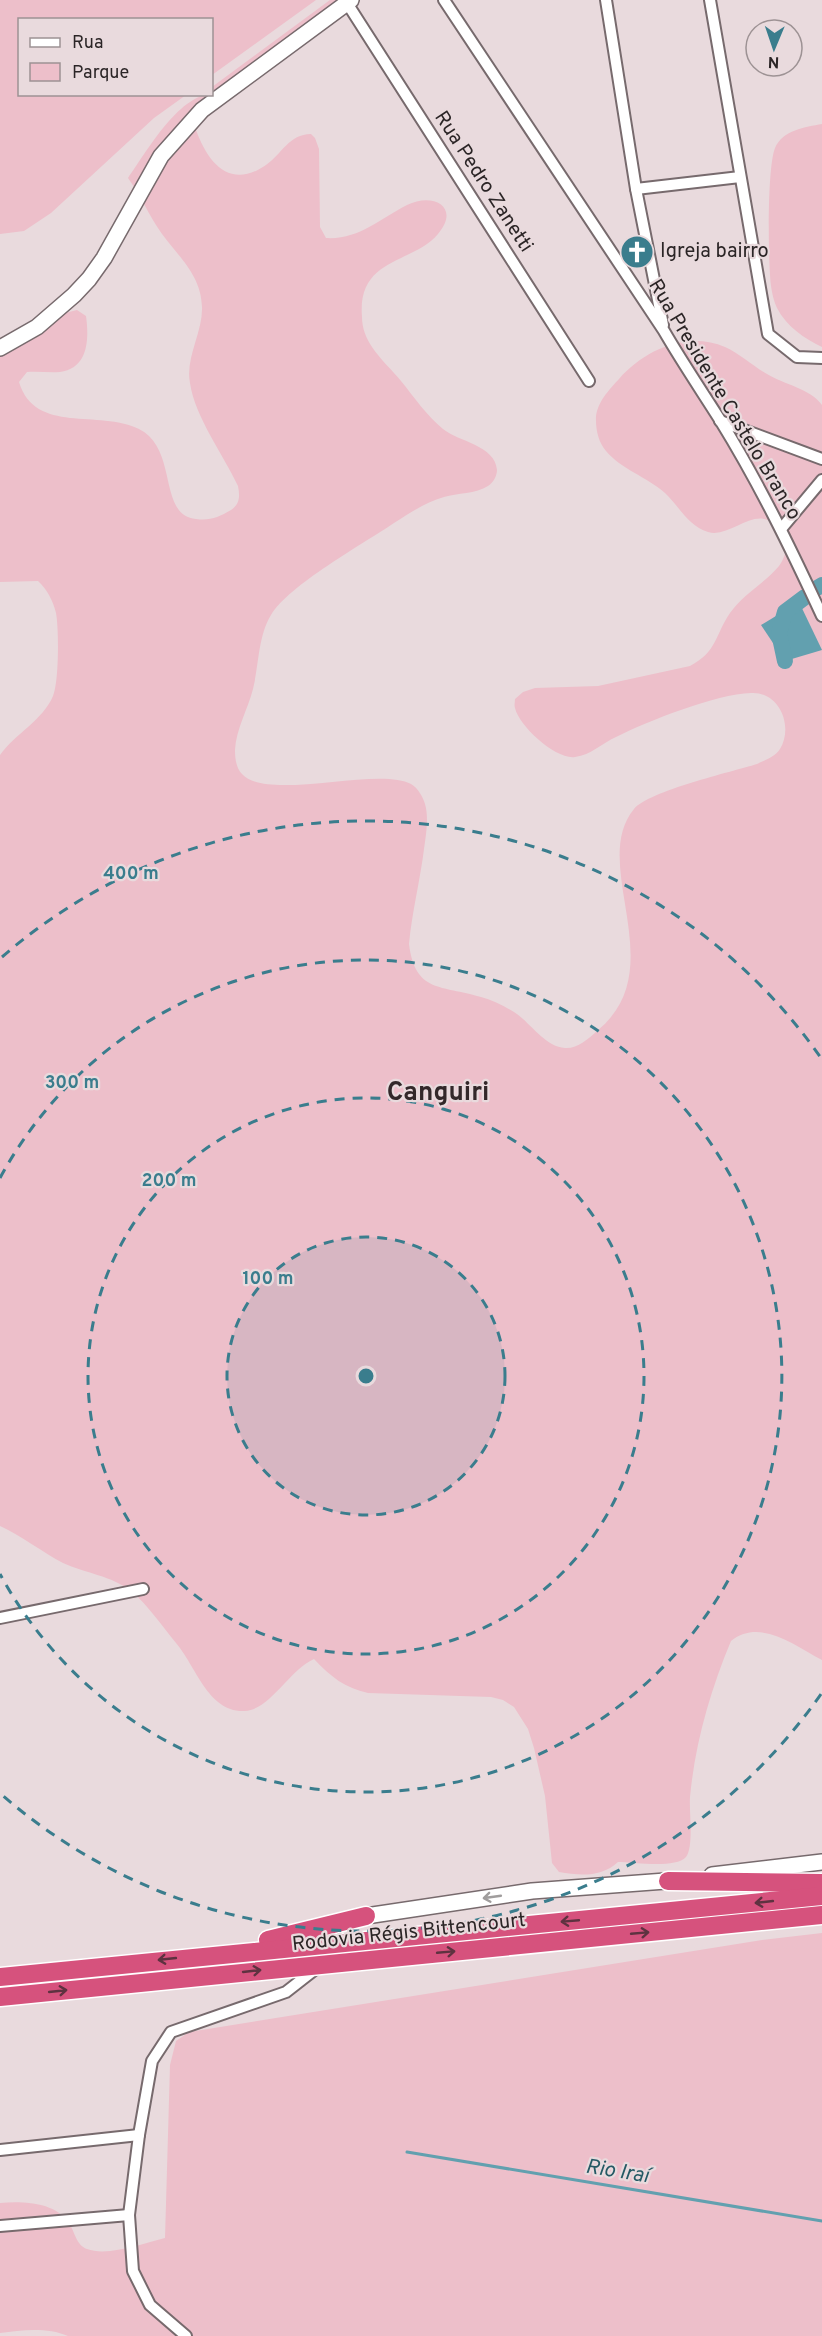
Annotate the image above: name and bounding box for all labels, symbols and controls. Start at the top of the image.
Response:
legend [18,18,213,96]
north arrow [744,18,804,78]
text: Rua [72,32,103,55]
text: N [767,51,780,71]
text: Parque [72,62,129,85]
street label: Rua Pedro Zanetti [428,106,538,258]
church icon: Igreja bairro [619,234,655,270]
place label: Igreja bairro [660,239,769,265]
street label: Rua Presidente Castelo Branco [642,275,806,525]
text: 400 m [103,863,159,886]
text: 300 m [45,1072,99,1095]
district label: Canguiri [387,1077,489,1110]
text: 200 m [141,1170,197,1193]
text: 100 m [242,1268,294,1291]
centre of rings [356,1366,376,1386]
one-way arrow [483,1891,503,1902]
one-way arrow [754,1897,774,1908]
street label: Rodovia Régis Bittencourt [291,1908,527,1958]
one-way arrow [560,1916,580,1927]
one-way arrow [630,1927,650,1938]
one-way arrow [436,1946,456,1957]
one-way arrow [157,1954,177,1965]
one-way arrow [242,1965,262,1976]
one-way arrow [48,1985,68,1996]
water label: Rio Iraí [583,2154,655,2191]

